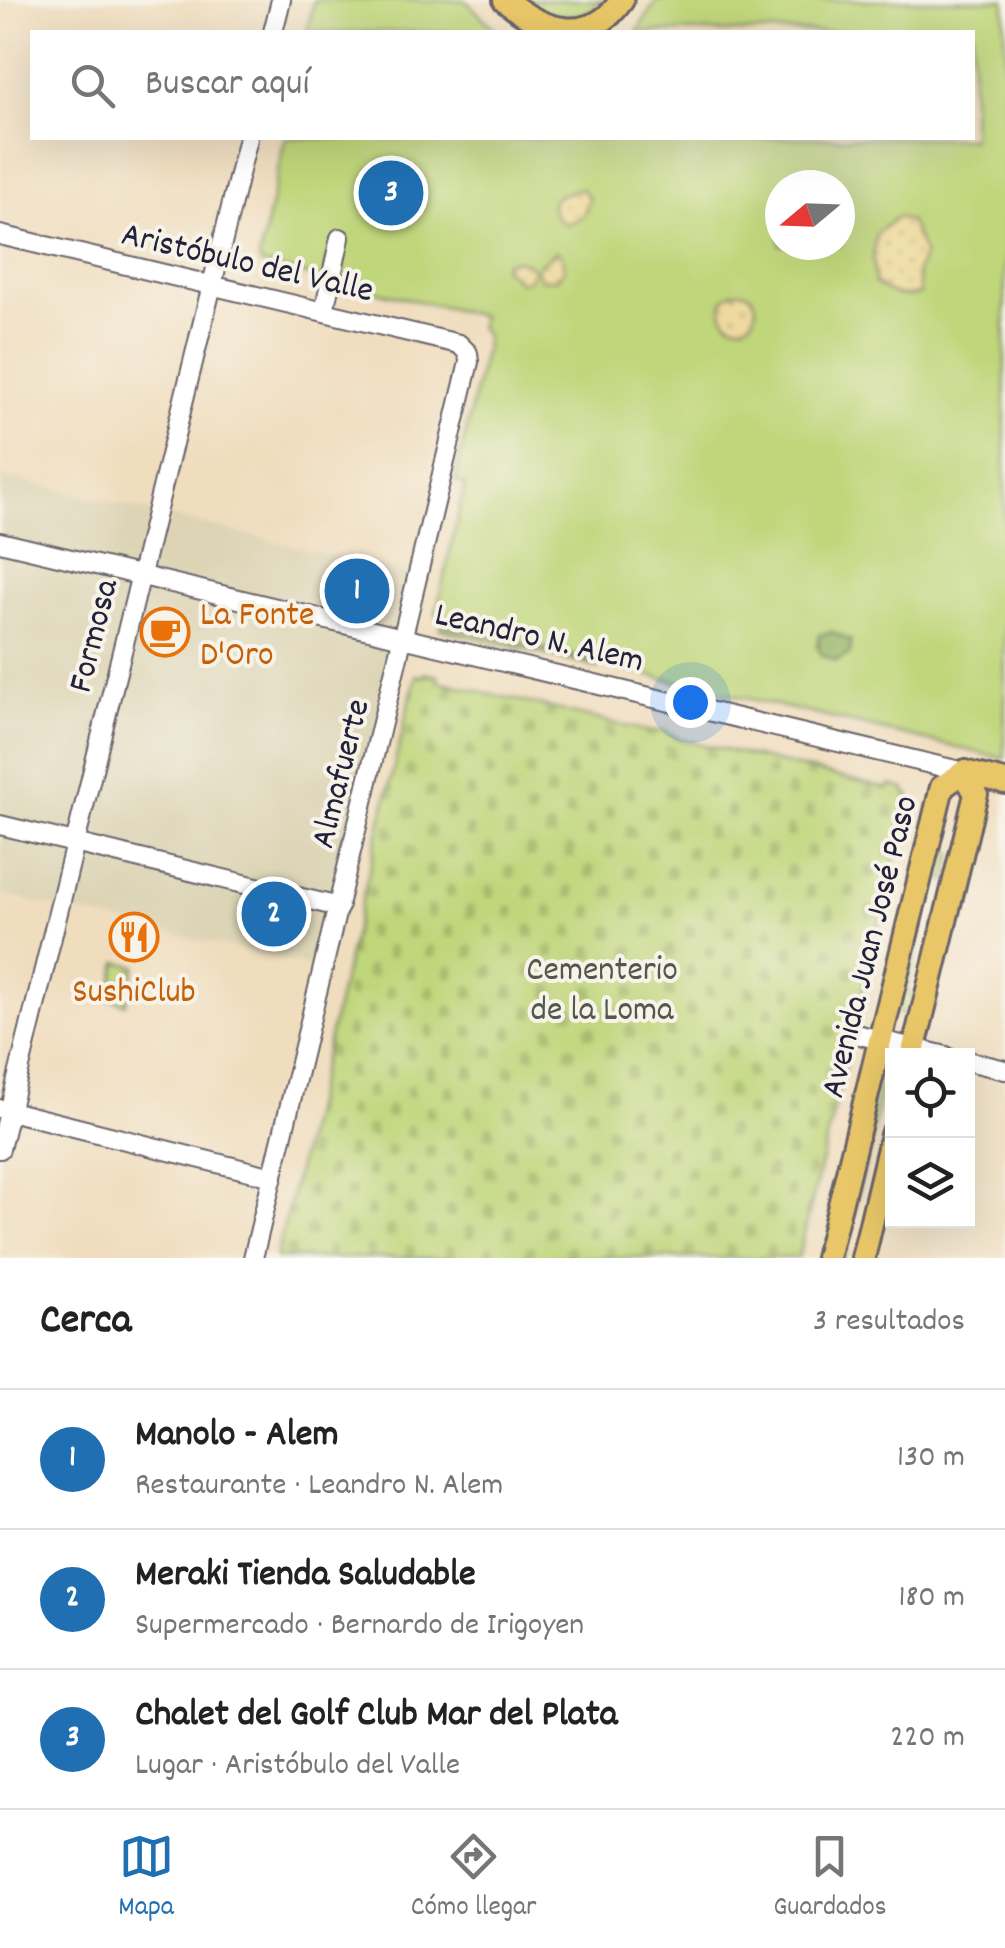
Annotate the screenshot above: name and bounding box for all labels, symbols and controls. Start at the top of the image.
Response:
search box [30,30,975,140]
icon: search [65,58,120,113]
text: Buscar aquí [145,58,309,113]
pin: 3 [358,156,424,230]
north arrow [765,170,855,260]
street label: Aristóbulo del Valle [116,212,378,318]
pin: 1 [324,554,390,628]
street label: Formosa [58,574,134,698]
place label: La Fonte D'Oro [200,592,314,682]
street label: Leandro N. Alem [429,592,648,688]
cafe icon: La Fonte D'Oro [139,606,191,658]
your location [665,677,716,728]
street label: Almafuerte [300,694,385,854]
street label: Avenida Juan José Paso [810,791,934,1104]
pin: 2 [242,876,306,952]
restaurant icon: SushiClub [108,911,160,963]
park label: Cementerio de la Loma [526,947,678,1037]
place label: SushiClub [72,969,196,1019]
map controls [885,1048,975,1228]
button: locate [885,1048,975,1138]
button: layers [885,1138,975,1228]
text: Cerca [40,1293,131,1353]
text: 3 resultados [813,1300,965,1346]
text: Manolo - Alem [135,1409,339,1464]
text: 1 [69,1436,76,1482]
text: 130 m [897,1436,965,1482]
text: Restaurante · Leandro N. Alem [135,1464,503,1510]
text: Meraki Tienda Saludable [135,1549,476,1604]
text: 2 [66,1576,79,1622]
text: 180 m [898,1576,965,1622]
text: Supermercado · Bernardo de Irigoyen [135,1604,584,1650]
text: Chalet del Golf Club Mar del Plata [135,1689,618,1744]
text: 3 [65,1716,80,1762]
text: 220 m [890,1716,965,1762]
text: Lugar · Aristóbulo del Valle [135,1744,460,1790]
tab: Mapa [118,1829,174,1929]
tab: Cómo llegar [411,1829,537,1929]
tab: Guardados [773,1829,887,1929]

